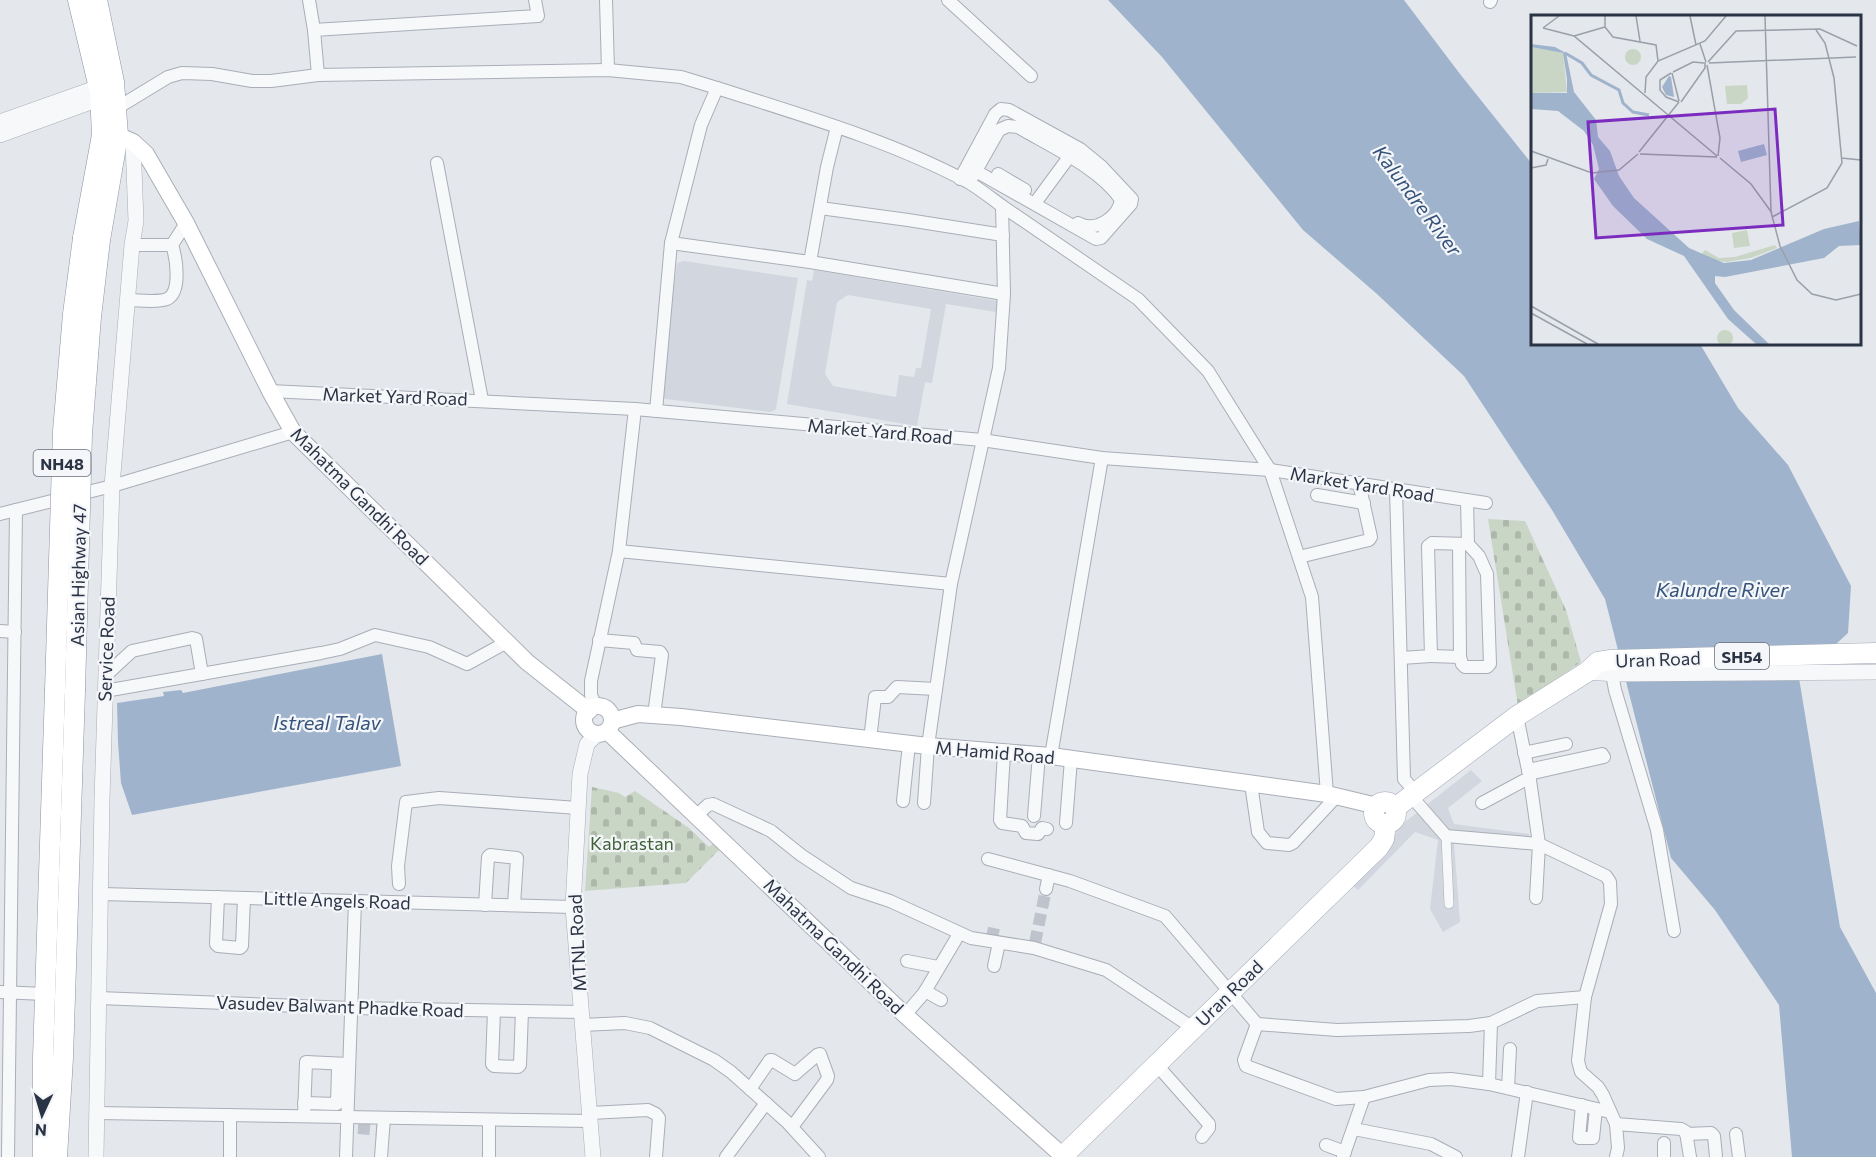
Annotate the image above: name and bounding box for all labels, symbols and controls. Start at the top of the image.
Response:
inset map [1531,15,1861,345]
water label: Kalundre River [1369,140,1468,261]
street label: Market Yard Road [322,382,468,410]
street label: Market Yard Road [807,414,953,448]
street label: Mahatma Gandhi Road [286,422,434,570]
road number: NH48 [34,450,90,476]
street label: Market Yard Road [1289,462,1435,506]
street label: Asian Highway 47 [66,504,90,646]
water label: Kalundre River [1656,577,1789,601]
street label: Service Road [93,596,119,702]
road number: SH54 [1715,643,1769,669]
street label: Uran Road [1615,647,1701,671]
water label: Istreal Talav [273,710,381,734]
street label: M Hamid Road [934,736,1056,768]
park label: Kabrastan [590,832,674,854]
street label: Mahatma Gandhi Road [759,874,909,1018]
street label: Little Angels Road [263,886,411,914]
street label: MTNL Road [563,894,591,992]
street label: Uran Road [1191,955,1267,1031]
street label: Vasudev Balwant Phadke Road [216,991,464,1021]
north arrow [12,1085,72,1145]
text: N [34,1121,48,1140]

